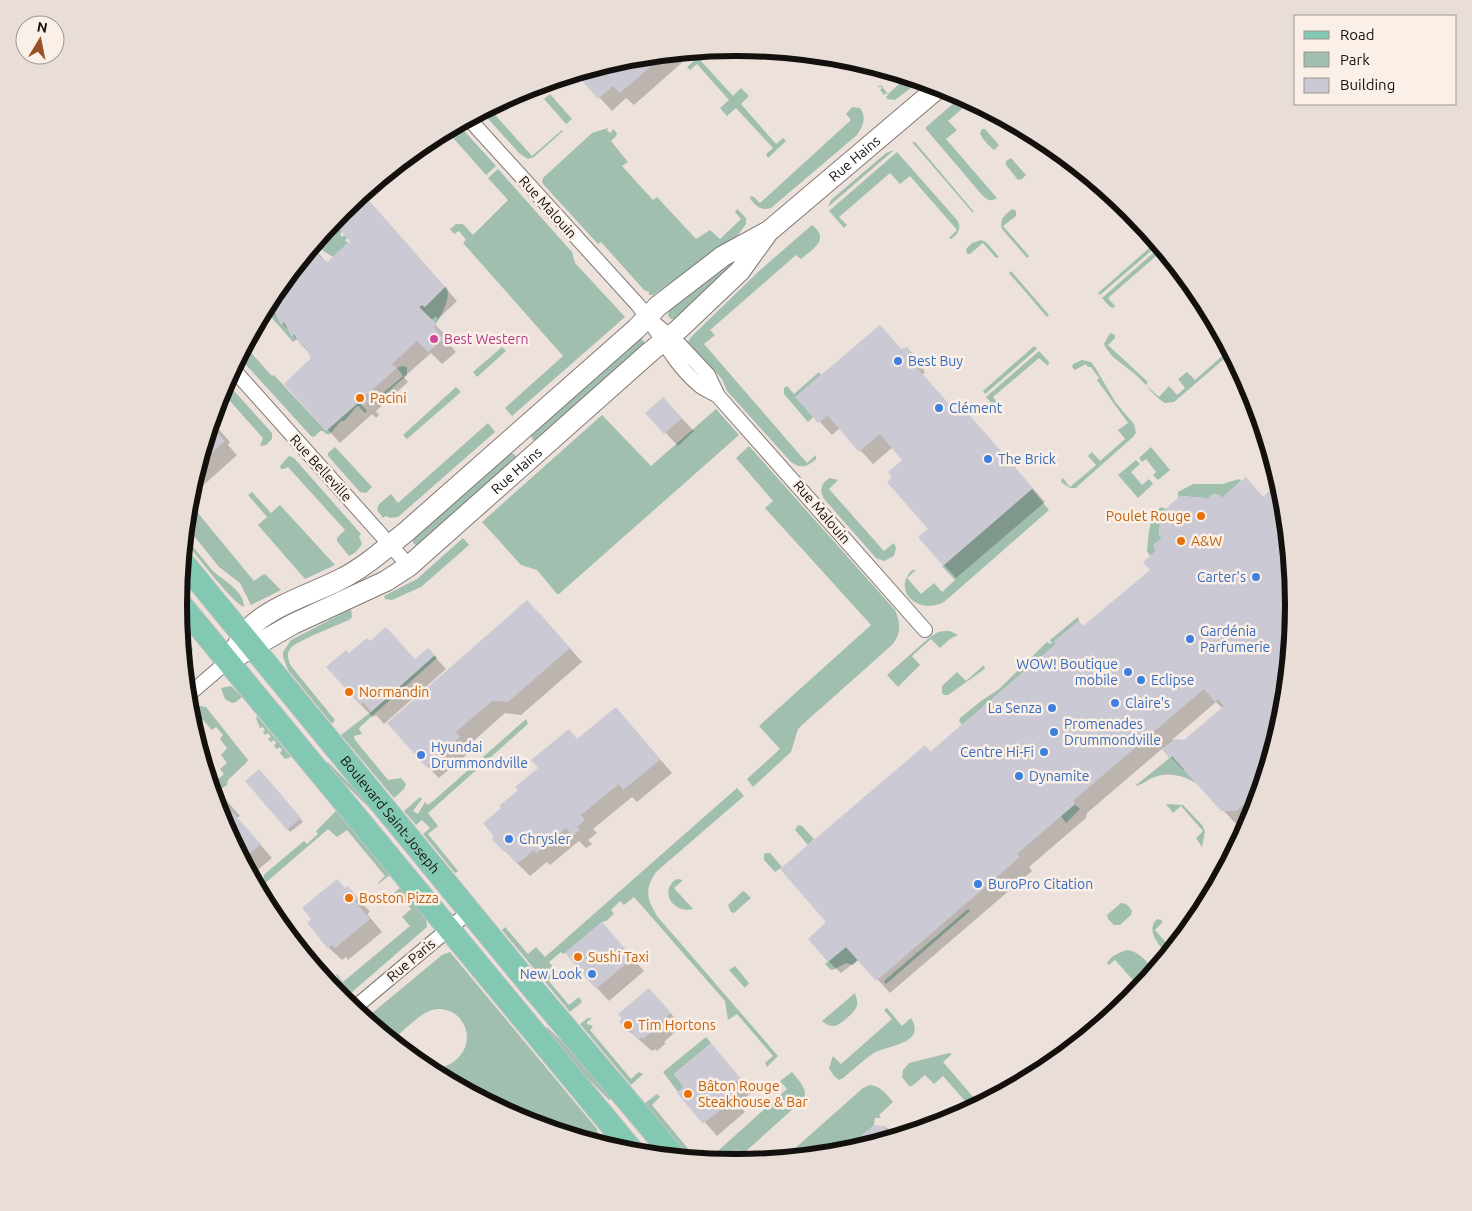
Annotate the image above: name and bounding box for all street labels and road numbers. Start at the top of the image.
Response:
street label: Rue Hains [826,132,883,185]
street label: Rue Malouin [516,173,580,241]
street label: Rue Belleville [287,431,355,505]
street label: Rue Hains [488,444,545,497]
street label: Rue Malouin [790,477,854,547]
street label: Boulevard Saint-Joseph [337,753,443,877]
street label: Rue Paris [384,935,438,985]

